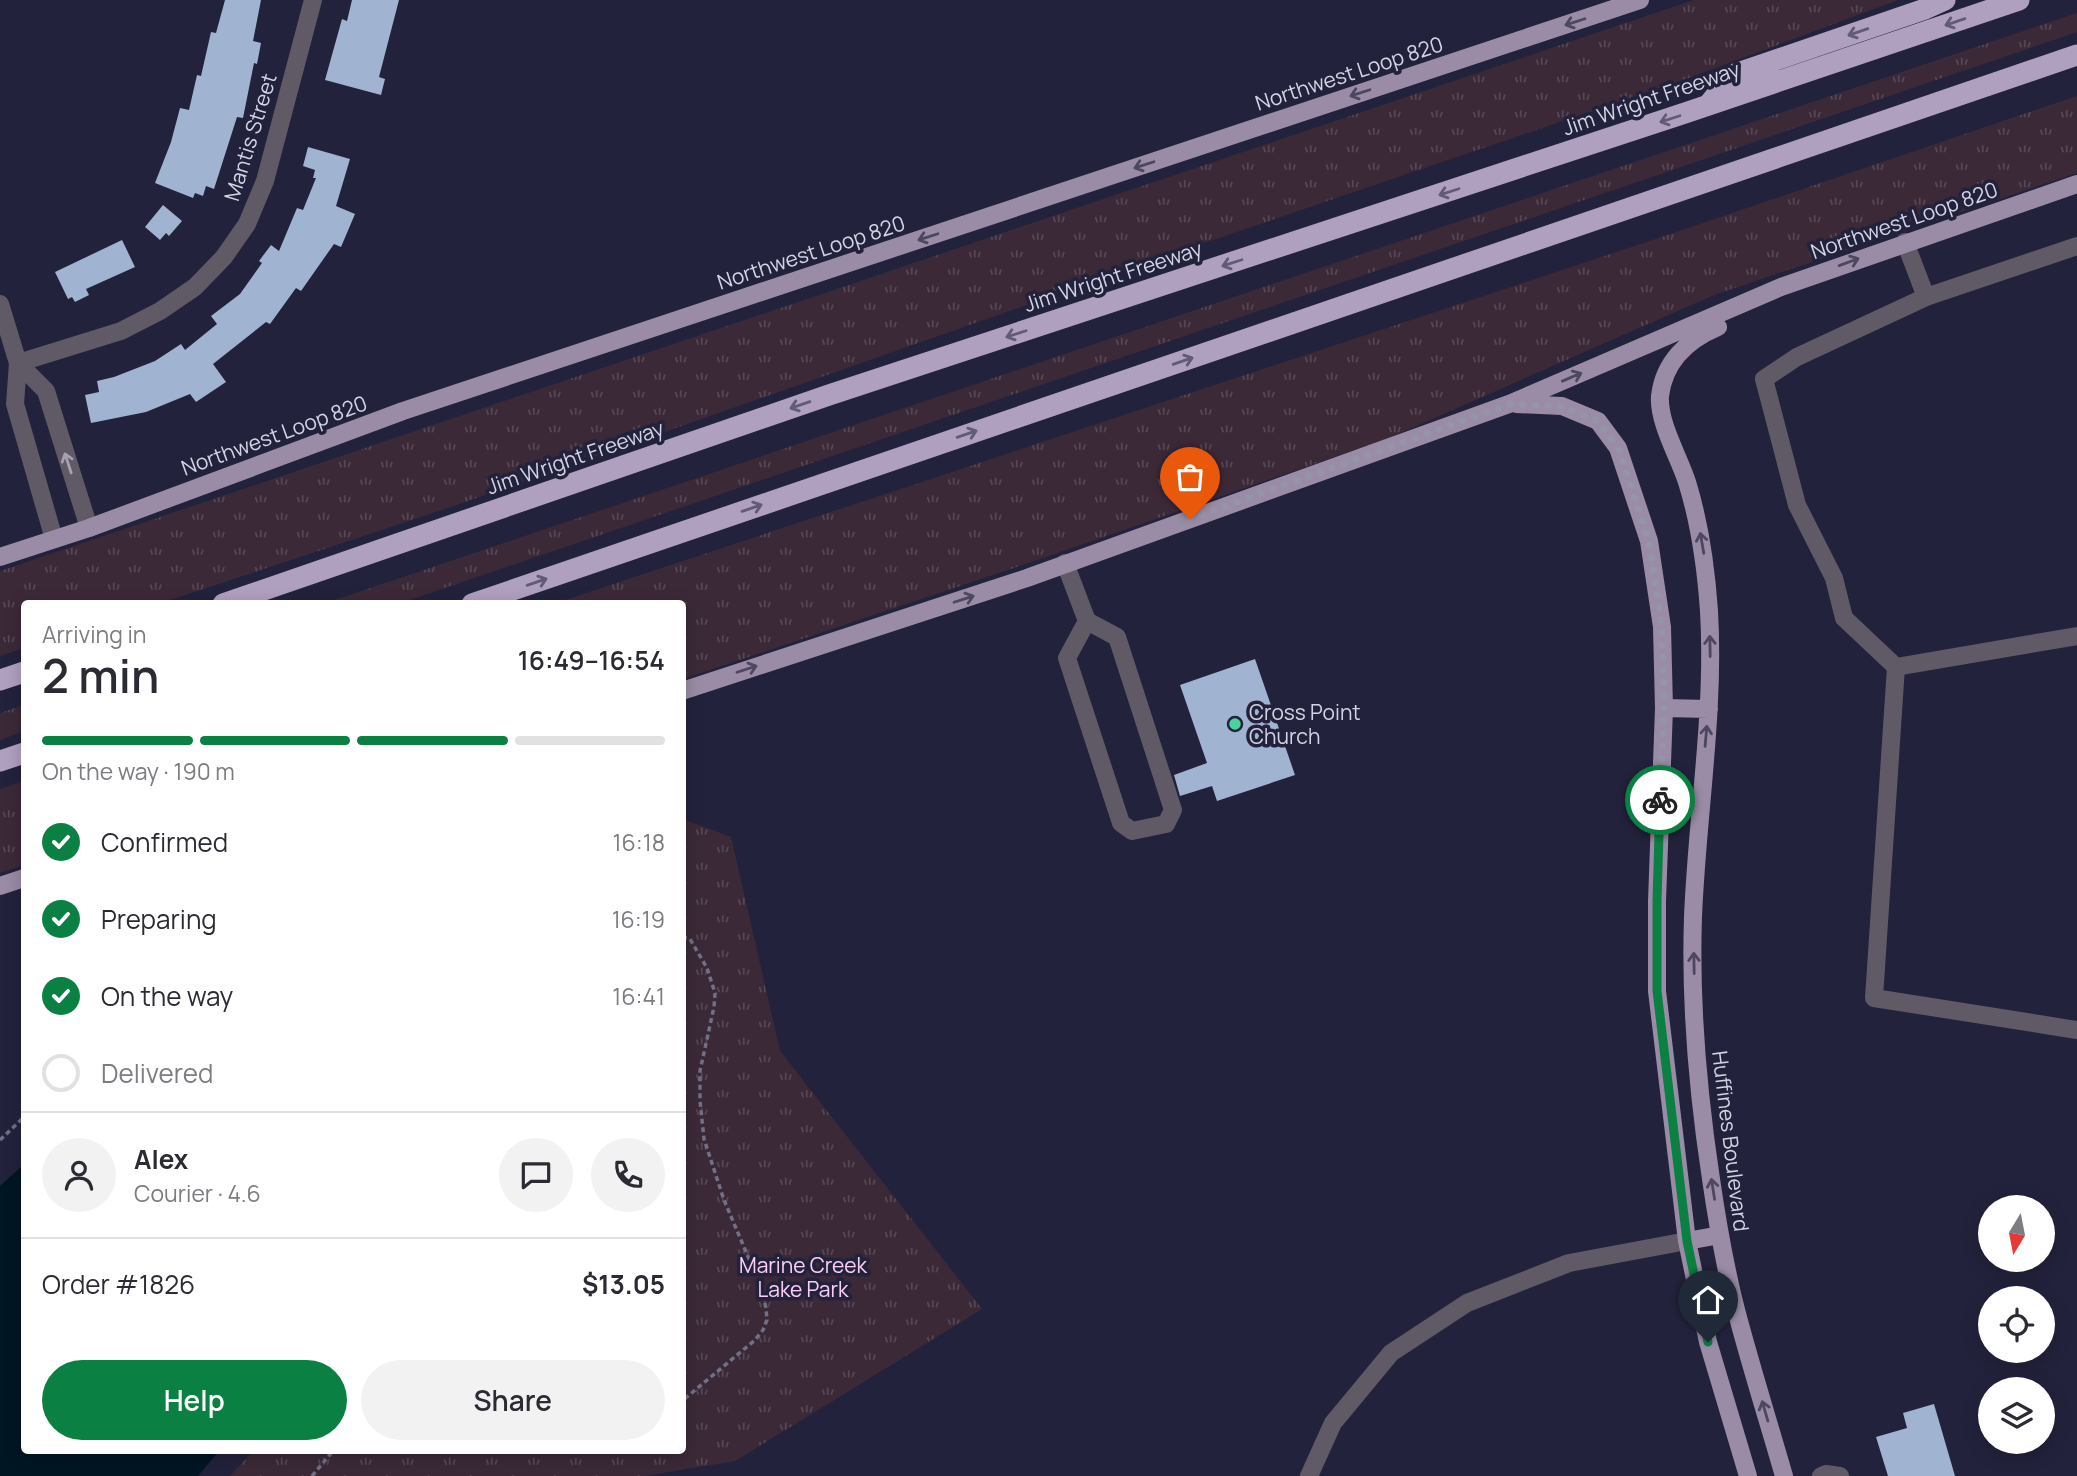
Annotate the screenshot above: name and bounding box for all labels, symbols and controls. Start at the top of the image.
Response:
one-way arrow [1565,16,1587,29]
one-way arrow [1944,17,1966,29]
one-way arrow [1848,27,1870,39]
street label: Northwest Loop 820 [1251,29,1447,117]
street label: Jim Wright Freeway [1559,54,1743,142]
street label: Mantis Street [217,70,283,204]
one-way arrow [1349,88,1371,100]
one-way arrow [1659,113,1681,126]
one-way arrow [1133,160,1155,172]
street label: Northwest Loop 820 [1807,175,2001,265]
one-way arrow [1438,186,1460,199]
street label: Northwest Loop 820 [713,208,909,296]
one-way arrow [917,232,939,244]
street label: Jim Wright Freeway [1020,234,1206,318]
one-way arrow [1838,255,1860,268]
one-way arrow [1222,257,1244,270]
one-way arrow [1006,329,1028,341]
one-way arrow [1171,354,1193,366]
one-way arrow [1561,370,1582,383]
street label: Northwest Loop 820 [177,388,371,482]
one-way arrow [790,400,812,412]
street label: Jim Wright Freeway [483,413,667,501]
one-way arrow [956,427,978,439]
pin [1160,447,1220,519]
one-way arrow [61,452,74,474]
icon: bag [1171,458,1209,496]
one-way arrow [741,501,763,513]
one-way arrow [1695,532,1708,555]
one-way arrow [526,575,548,588]
one-way arrow [952,592,974,604]
text: Arriving in [42,618,147,650]
one-way arrow [1703,635,1717,658]
text: 16:49–16:54 [518,642,665,678]
text: 2 min [42,644,159,707]
one-way arrow [736,662,758,675]
place label: Cross Point Church [1249,698,1361,750]
marker: Cross Point Church [1227,716,1243,732]
one-way arrow [1700,725,1713,748]
text: On the way · 190 m [42,755,235,787]
courier [1625,765,1695,835]
icon: bike [1641,781,1679,819]
icon: check [42,823,80,861]
text: Confirmed [101,824,228,860]
text: 16:18 [613,826,665,858]
icon: check [42,900,80,938]
text: Preparing [101,901,217,937]
text: 16:19 [612,903,665,935]
one-way arrow [1687,952,1700,975]
icon: check [42,977,80,1015]
text: On the way [101,978,233,1014]
text: 16:41 [612,980,665,1012]
street label: Huffines Boulevard [1706,1049,1756,1233]
text: Delivered [101,1055,213,1091]
button: person [42,1138,116,1212]
button: chat [499,1138,573,1212]
button: phone [591,1138,665,1212]
text: Alex [134,1141,188,1177]
text: Courier · 4.6 [134,1177,261,1209]
one-way arrow [1706,1179,1719,1201]
north arrow [1978,1195,2054,1272]
map controls [1978,1195,2055,1454]
park label: Marine Creek Lake Park [739,1251,868,1303]
text: Order #1826 [42,1266,195,1302]
text: $13.05 [582,1266,665,1302]
pin [1678,1270,1738,1342]
icon: home [1689,1281,1727,1319]
button: locate [1978,1286,2055,1363]
button: Help [42,1360,347,1440]
button: Share [361,1360,665,1440]
button: layers [1978,1377,2055,1454]
one-way arrow [1758,1400,1771,1422]

